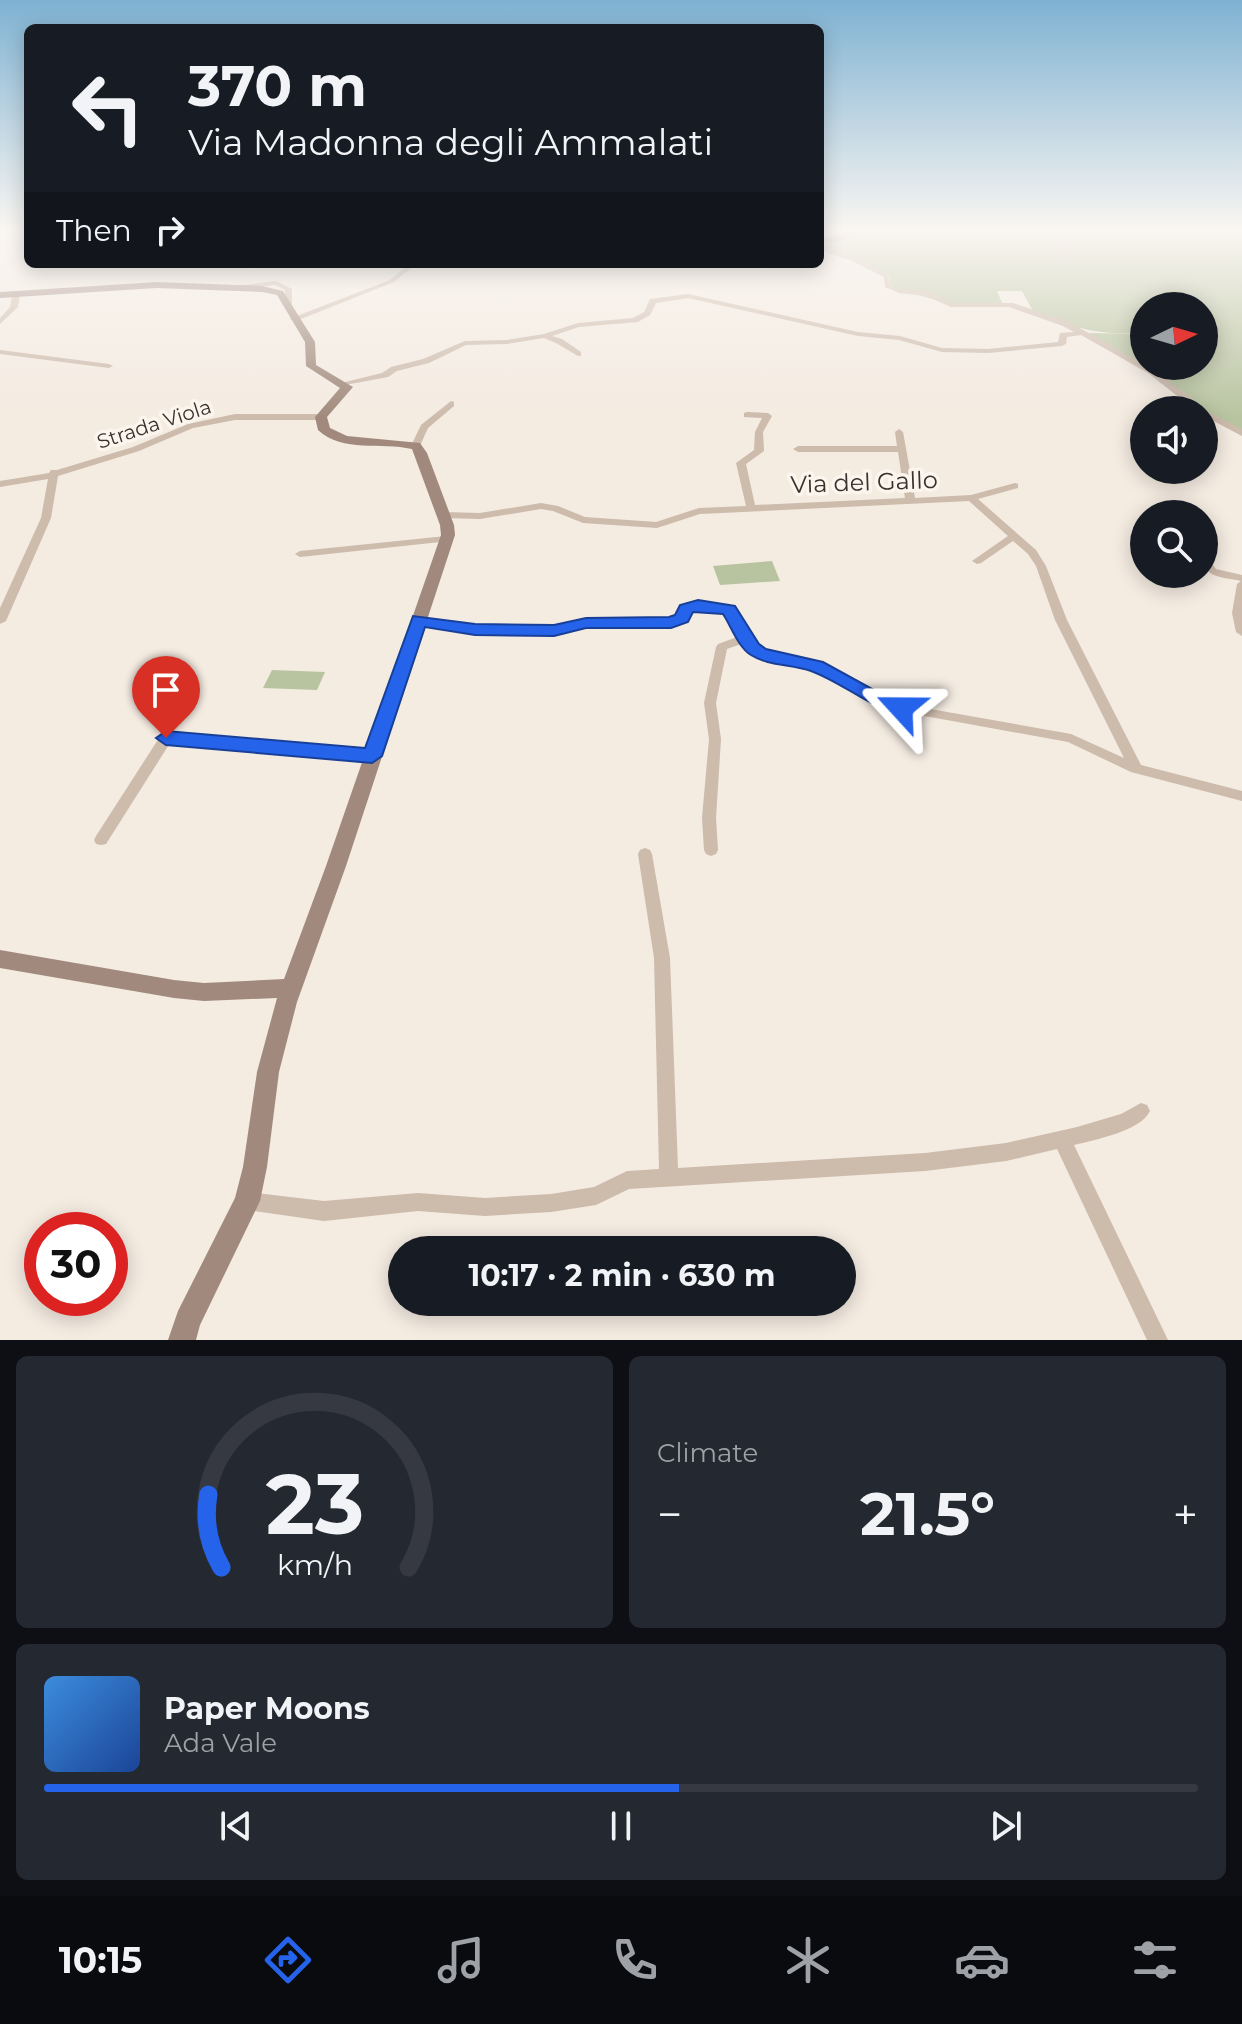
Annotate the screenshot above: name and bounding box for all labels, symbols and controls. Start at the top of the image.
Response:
text: 370 m [188,52,367,120]
icon: left [56,56,160,160]
text: Via Madonna degli Ammalati [188,120,713,164]
icon: right [148,208,192,252]
text: Then [56,212,132,249]
north arrow [1130,292,1218,380]
map controls [1130,292,1218,588]
street label: Strada Viola [94,394,214,454]
button: sound [1130,396,1218,484]
street label: Via del Gallo [790,465,938,499]
button: search [1130,500,1218,588]
pin [132,656,200,738]
position arrow [859,666,943,750]
icon: arrive [144,668,188,712]
speed limit sign: 30 [24,1212,128,1316]
text: 10:17 · 2 min · 630 m [468,1257,776,1294]
text: Climate [657,1437,758,1469]
text: 23 [265,1453,364,1555]
text: 21.5° [860,1477,995,1550]
text: − [657,1487,682,1541]
text: + [1173,1487,1198,1541]
text: km/h [276,1547,353,1582]
text: Paper Moons [164,1690,370,1727]
text: Ada Vale [164,1727,277,1759]
icon: previous [214,1804,258,1848]
icon: pause [599,1804,643,1848]
icon: next [984,1804,1028,1848]
icon: directions [260,1932,316,1988]
icon: music [433,1932,489,1988]
icon: phone [607,1932,663,1988]
icon: climate [780,1932,836,1988]
icon: car [954,1932,1010,1988]
icon: filters [1127,1932,1183,1988]
text: 10:15 [59,1938,142,1982]

